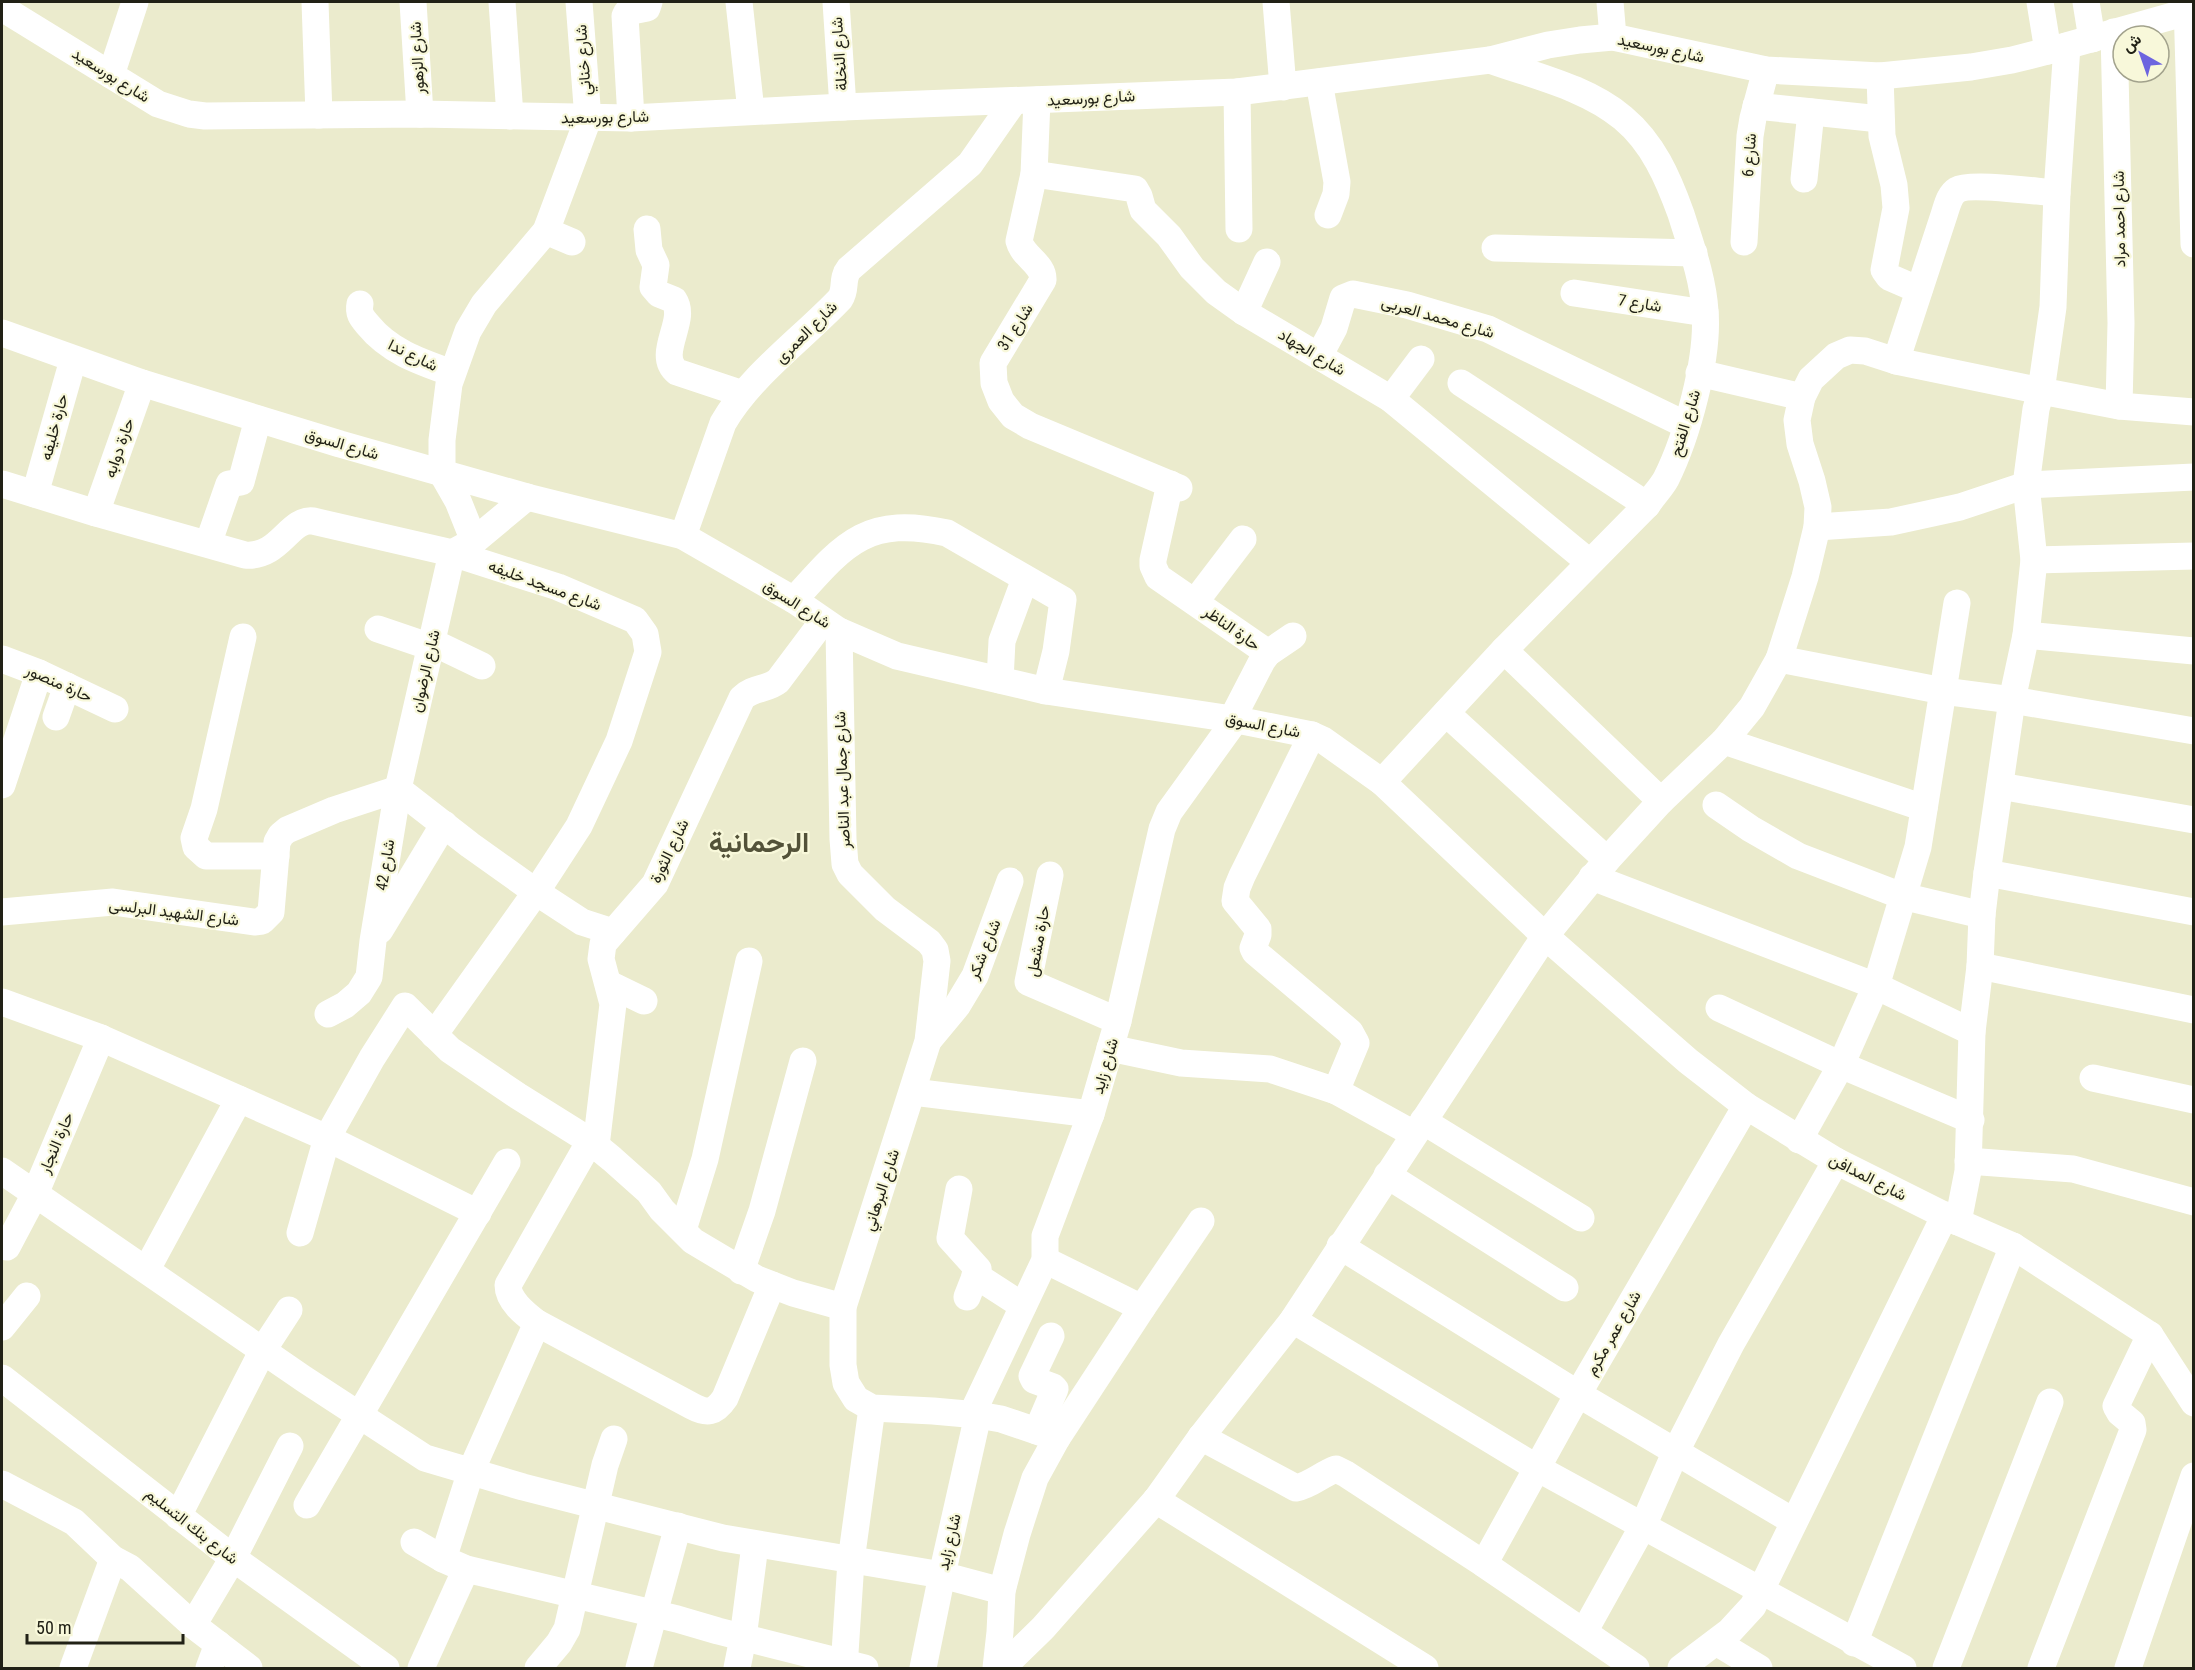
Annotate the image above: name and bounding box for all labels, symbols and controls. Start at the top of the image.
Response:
street label: شارع النخلة [827,16,853,92]
street label: شارع الزهور [406,21,430,96]
street label: شارع خناني [571,24,599,96]
north arrow [2111,24,2171,84]
text: ش [2118,29,2145,56]
street label: شارع بورسعيد [1616,30,1706,68]
street label: شارع بورسعيد [68,44,153,108]
street label: شارع بورسعيد [1047,86,1136,112]
street label: شارع بورسعيد [561,107,649,129]
street label: شارع 6 [1738,133,1762,178]
street label: شارع احمد مراد [2109,170,2131,267]
street label: شارع 7 [1617,290,1663,318]
street label: شارع محمد العربى [1379,292,1497,344]
street label: شارع العمرى [771,297,842,368]
street label: شارع 31 [993,300,1038,355]
street label: شارع الجهاد [1274,325,1349,381]
street label: شارع ندا [384,335,441,377]
street label: شارع الفتح [1666,387,1706,459]
street label: حارة خليفه [36,391,73,463]
street label: حارة دوابه [100,415,139,481]
street label: شارع السوق [302,424,381,466]
street label: شارع مسجد خليفه [485,556,604,616]
street label: شارع السوق [759,576,834,634]
street label: حارة الناظر [1199,601,1264,655]
street label: شارع الرضوان [406,628,446,715]
street label: حارة منصور [22,660,95,707]
street label: شارع السوق [1224,708,1302,744]
street label: شارع جمال عبد الناصر [830,711,856,850]
street label: شارع الثورة [645,816,694,887]
district label: الرحمانية [709,826,809,860]
street label: شارع 42 [372,838,400,892]
street label: شارع الشهيد البرلسى [108,895,240,931]
street label: حارة مشعل [1022,904,1055,978]
street label: شارع شكر [963,916,1006,983]
street label: شارع زايد [1088,1036,1124,1097]
street label: حارة النجار [34,1109,78,1178]
street label: شارع البرهاني [859,1147,907,1235]
street label: شارع المدافن [1825,1149,1910,1206]
street label: شارع عمر مكرم [1581,1287,1647,1380]
street label: شارع بنك التسليم [140,1484,242,1570]
street label: شارع زايد [933,1512,967,1573]
scale bar [27,1607,183,1645]
text: 50 m [36,1617,71,1638]

